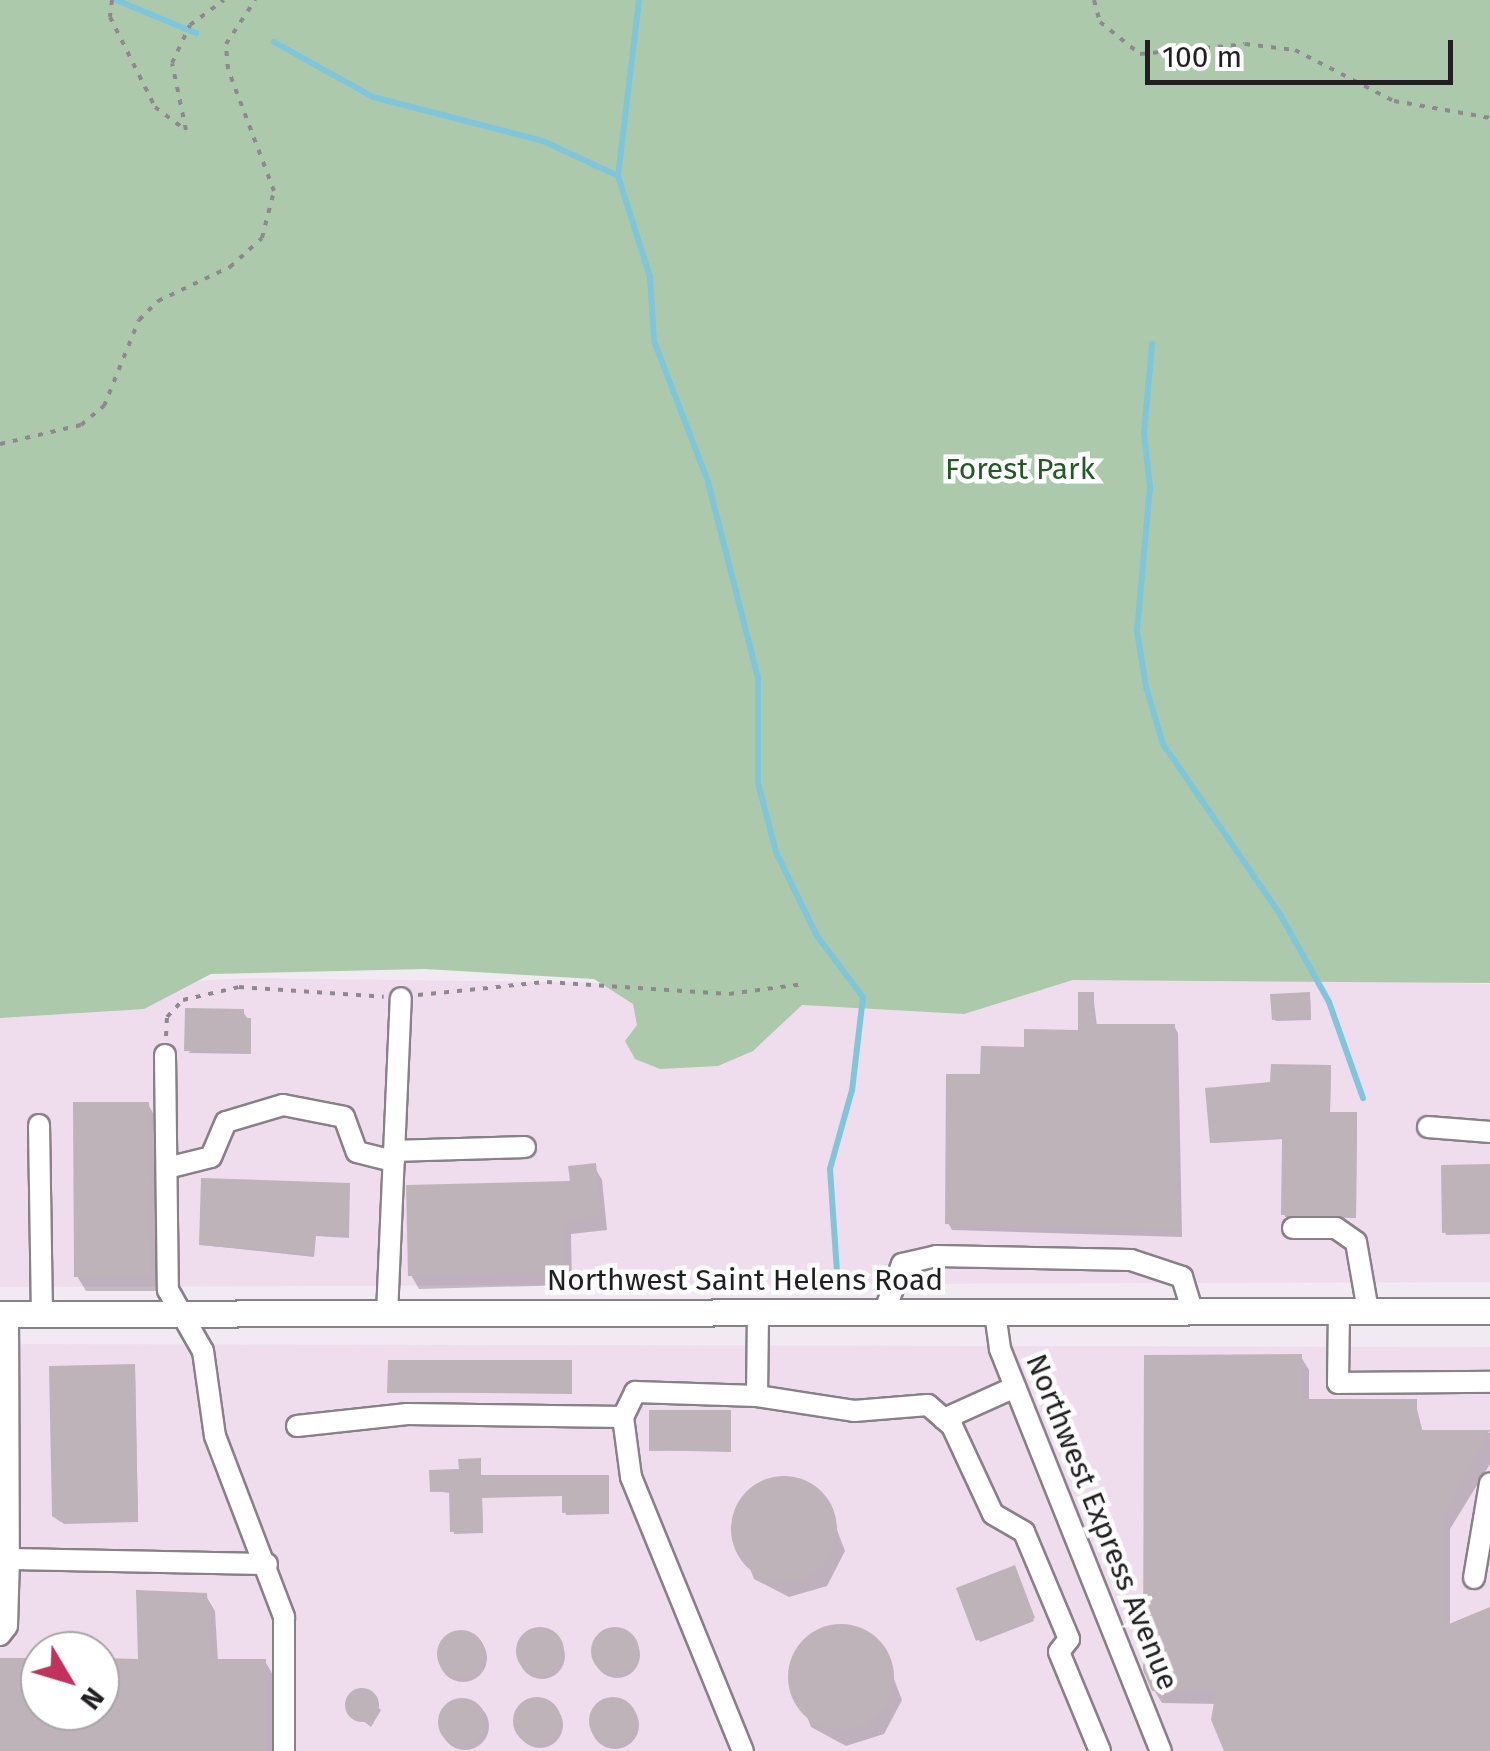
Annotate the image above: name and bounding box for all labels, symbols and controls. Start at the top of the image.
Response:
scale bar [1150,20,1458,82]
text: 100 m [1162,39,1242,75]
park label: Forest Park [945,451,1095,487]
street label: Northwest Saint Helens Road [547,1262,943,1298]
street label: Northwest Express Avenue [1018,1349,1186,1695]
north arrow [20,1631,120,1731]
text: N [74,1681,111,1716]

